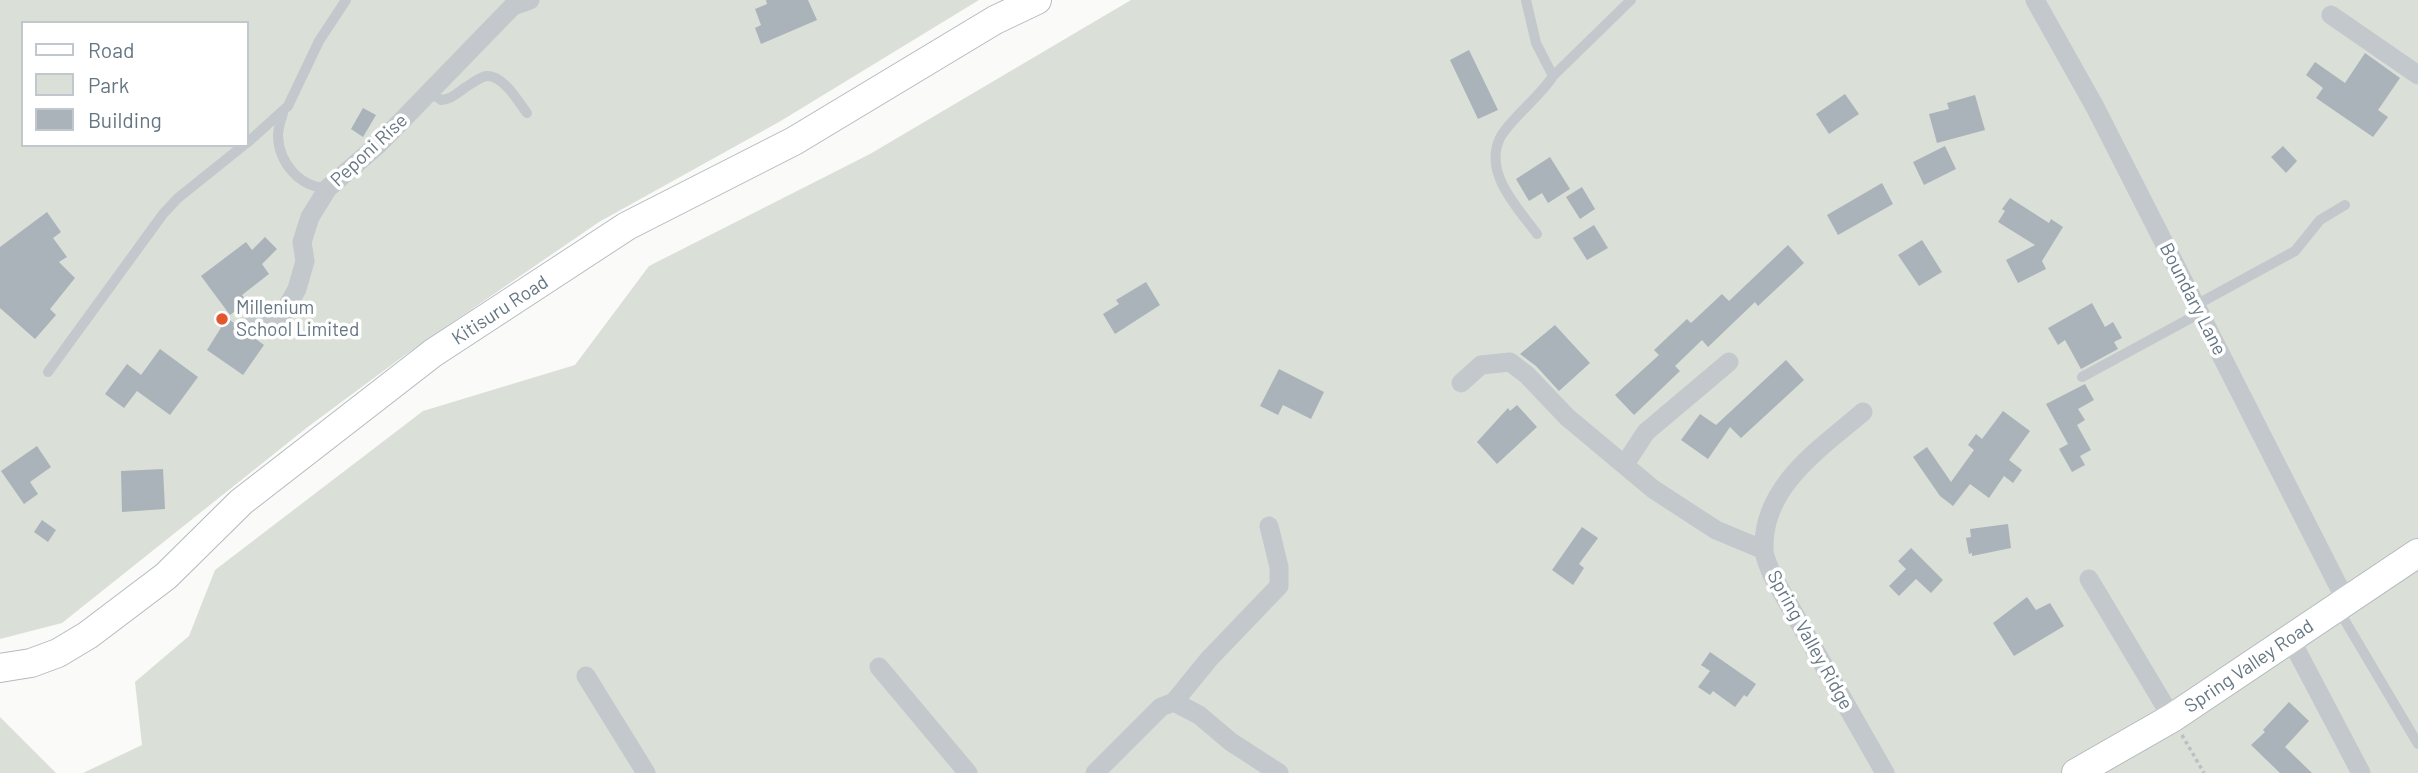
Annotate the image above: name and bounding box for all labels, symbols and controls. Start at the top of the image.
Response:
legend [21,21,248,147]
text: Road [88,37,134,62]
text: Park [88,72,129,97]
text: Building [88,107,162,132]
street label: Peponi Rise [326,109,412,191]
street label: Boundary Lane [2155,239,2231,359]
street label: Kitisuru Road [447,270,553,350]
place label: Millenium School Limited [236,297,359,341]
marker: Millenium School Limited [214,311,230,327]
street label: Spring Valley Ridge [1762,566,1858,714]
street label: Spring Valley Road [2180,614,2318,718]

